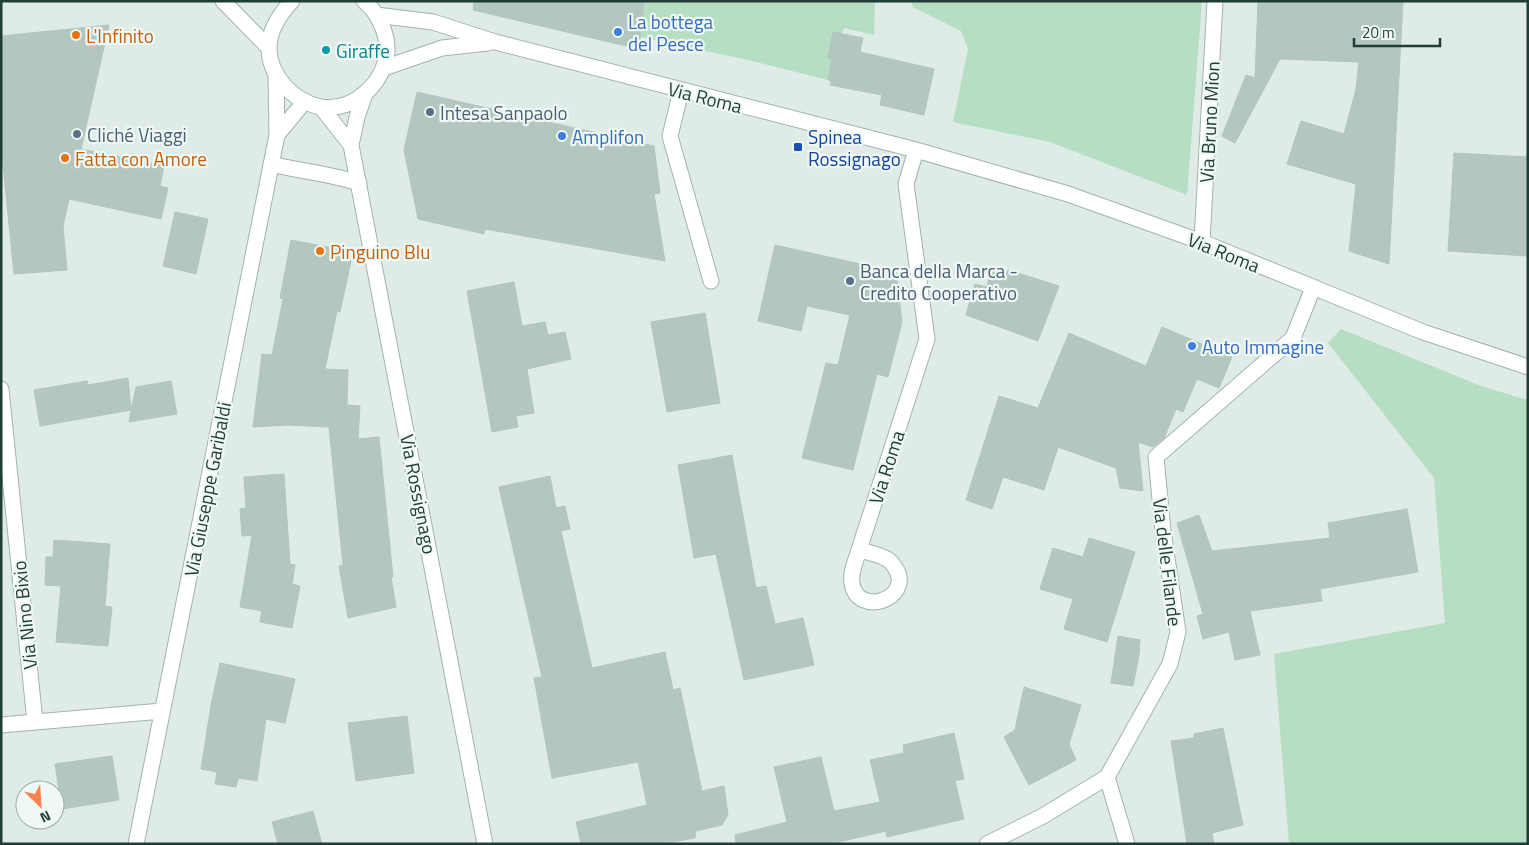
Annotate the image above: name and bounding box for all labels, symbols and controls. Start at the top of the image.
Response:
place label: La bottega del Pesce [628,7,713,58]
scale bar [1354,15,1440,47]
place label: L'Infinito [86,21,154,50]
text: 20 m [1362,21,1395,44]
marker: La bottega del Pesce [612,26,624,38]
marker: L'Infinito [70,29,82,41]
place label: Giraffe [336,36,390,65]
marker: Giraffe [320,44,332,56]
street label: Via Bruno Mion [1191,60,1227,184]
street label: Via Roma [665,74,746,120]
place label: Intesa Sanpaolo [440,98,568,127]
marker: Intesa Sanpaolo [424,106,436,118]
place label: Cliché Viaggi [87,120,187,149]
place label: Amplifon [572,122,644,151]
place label: Spinea Rossignago [808,122,901,173]
marker: Cliché Viaggi [71,128,83,140]
marker: Amplifon [556,130,568,142]
marker: Spinea Rossignago [792,141,804,153]
place label: Fatta con Amore [75,144,207,173]
marker: Fatta con Amore [59,152,71,164]
street label: Via Roma [1183,224,1265,280]
place label: Pinguino Blu [330,237,430,266]
marker: Pinguino Blu [314,245,326,257]
place label: Banca della Marca - Credito Cooperativo [860,256,1018,307]
marker: Banca della Marca - Credito Cooperativo [844,275,856,287]
place label: Auto Immagine [1202,332,1324,361]
marker: Auto Immagine [1186,340,1198,352]
street label: Via Giuseppe Garibaldi [176,399,238,579]
street label: Via Roma [860,426,912,508]
street label: Via Rossignago [393,432,445,556]
street label: Via delle Filande [1146,496,1190,628]
street label: Via Nino Bixio [4,559,44,671]
north arrow [15,780,65,830]
text: N [37,806,55,829]

